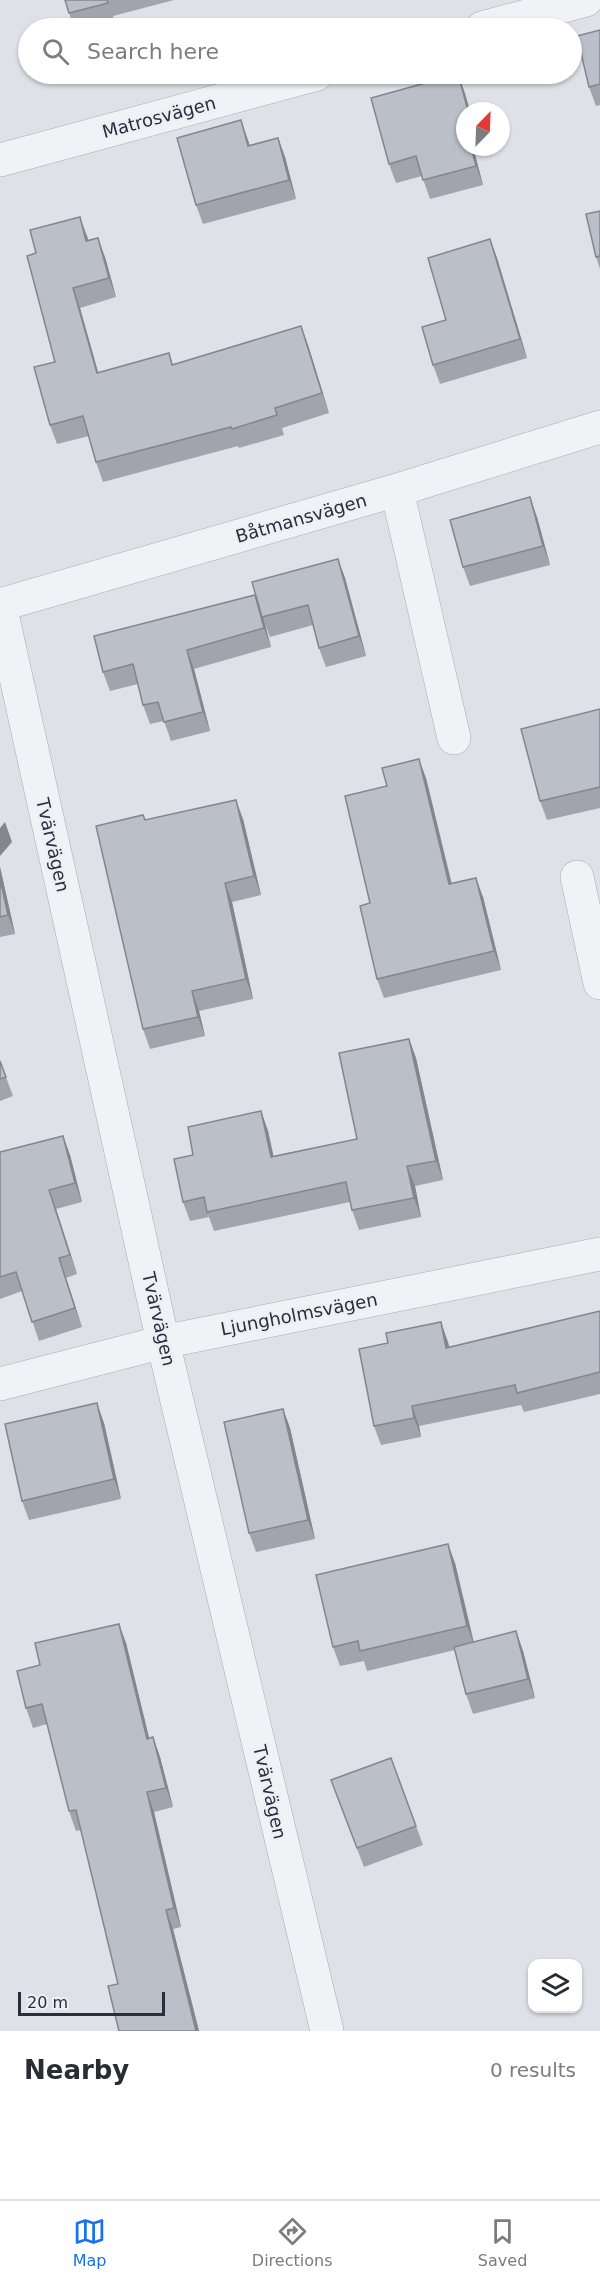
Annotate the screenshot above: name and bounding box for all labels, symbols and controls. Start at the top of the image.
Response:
search box [18,18,582,84]
icon: search [39,35,72,68]
text: Search here [87,39,219,64]
street label: Matrosvägen [100,92,218,142]
north arrow [456,102,510,156]
street label: Båtmansvägen [233,489,369,547]
street label: Tvärvägen [32,795,74,894]
street label: Tvärvägen [138,1269,180,1368]
street label: Ljungholmsvägen [219,1289,379,1339]
street label: Tvärvägen [249,1742,291,1841]
map controls [528,1959,582,2013]
button: layers [528,1959,582,2013]
scale bar [18,1989,165,2016]
text: 20 m [27,1993,68,2012]
text: Nearby [24,2055,129,2085]
text: 0 results [490,2058,576,2082]
tab: Map [73,2215,106,2270]
tab: Directions [252,2215,332,2270]
tab: Saved [478,2215,527,2270]

